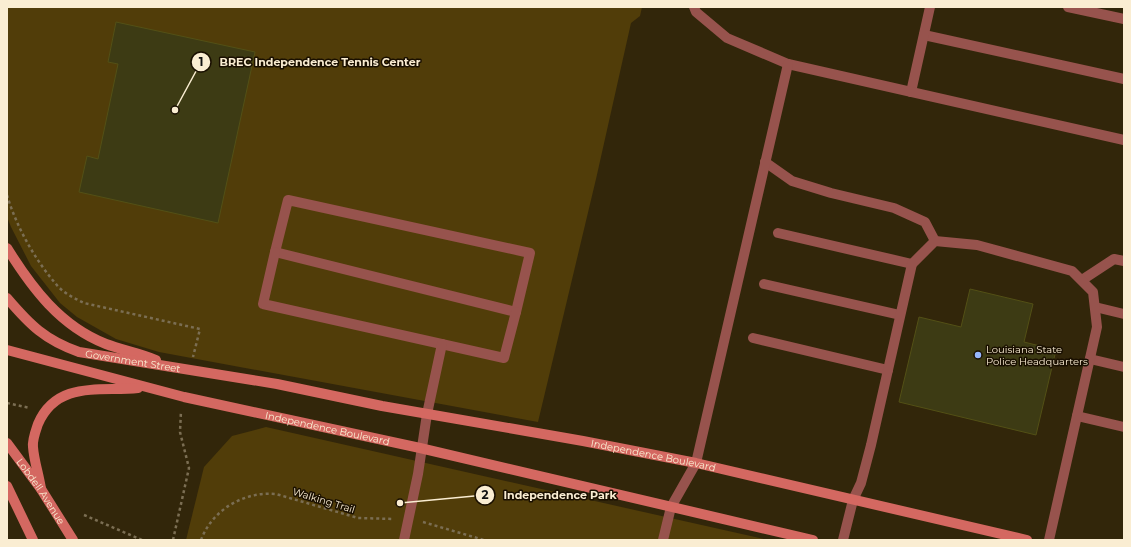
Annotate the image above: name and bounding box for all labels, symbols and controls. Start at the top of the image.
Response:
callout: BREC Independence Tennis Center [191,51,428,74]
text: 1 [199,54,203,69]
text: BREC Independence Tennis Center [220,55,421,69]
place label: Louisiana State Police Headquarters [986,343,1088,368]
street label: Government Street [84,347,181,375]
marker: Louisiana State Police Headquarters [973,350,983,360]
street label: Independence Boulevard [264,409,391,448]
street label: Independence Boulevard [590,437,717,474]
street label: Lobdell Avenue [13,456,68,527]
callout: Independence Park [475,484,624,507]
street label: Walking Trail [291,485,357,516]
text: 2 [481,487,489,502]
text: Independence Park [503,488,617,502]

